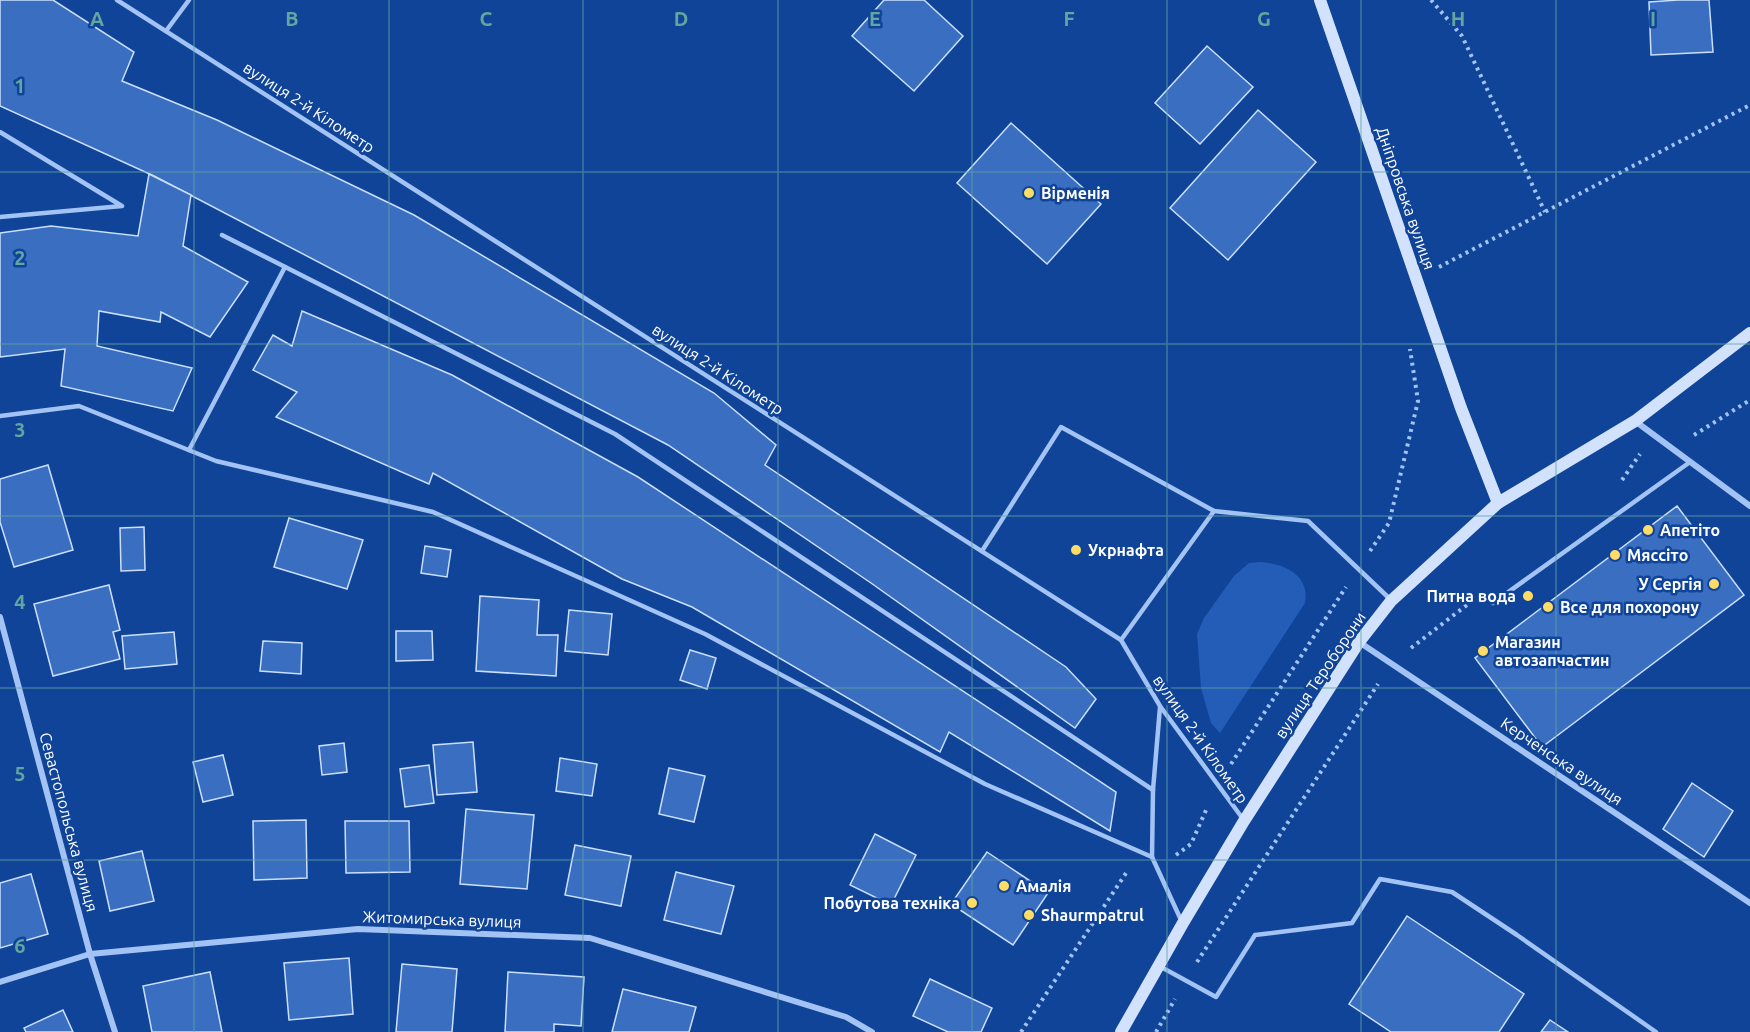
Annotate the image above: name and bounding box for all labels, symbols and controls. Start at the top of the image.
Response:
text: A [90,7,104,30]
text: B [285,7,299,30]
text: C [480,7,493,30]
text: D [674,7,688,30]
text: E [869,7,881,30]
text: F [1063,7,1075,30]
text: G [1257,7,1271,30]
text: H [1451,7,1465,30]
text: I [1650,7,1656,30]
street label: вулиця 2-й Кілометр [240,58,378,156]
text: 1 [14,74,26,97]
street label: Дніпровська вулиця [1373,124,1439,272]
place label: Вірменія [1041,184,1110,202]
marker: Вірменія [1022,186,1036,200]
text: 2 [14,246,26,269]
street label: вулиця 2-й Кілометр [649,320,787,418]
text: 3 [14,418,26,441]
place label: Апетіто [1660,521,1720,539]
marker: Апетіто [1641,523,1655,537]
place label: Укрнафта [1088,541,1164,559]
marker: Укрнафта [1069,543,1083,557]
place label: Мяссіто [1627,546,1688,564]
marker: Мяссіто [1608,548,1622,562]
place label: У Сергія [1638,575,1702,593]
marker: У Сергія [1707,577,1721,591]
place label: Питна вода [1426,587,1516,605]
marker: Питна вода [1521,589,1535,603]
text: 4 [14,590,26,613]
place label: Все для похорону [1560,598,1700,616]
marker: Все для похорону [1541,600,1555,614]
street label: вулиця Тероборони [1271,608,1369,742]
place label: Магазин автозапчастин [1495,633,1610,669]
marker: Магазин автозапчастин [1476,644,1490,658]
street label: вулиця 2-й Кілометр [1150,671,1252,807]
street label: Керченська вулиця [1498,713,1626,809]
street label: Севастопольська вулиця [36,730,102,914]
text: 5 [14,762,26,785]
place label: Амалія [1016,877,1071,895]
marker: Амалія [997,879,1011,893]
place label: Побутова техніка [824,894,960,912]
marker: Побутова техніка [965,896,979,910]
place label: Shaurmpatrul [1041,906,1144,924]
street label: Житомирська вулиця [362,907,522,931]
marker: Shaurmpatrul [1022,908,1036,922]
text: 6 [14,934,26,957]

